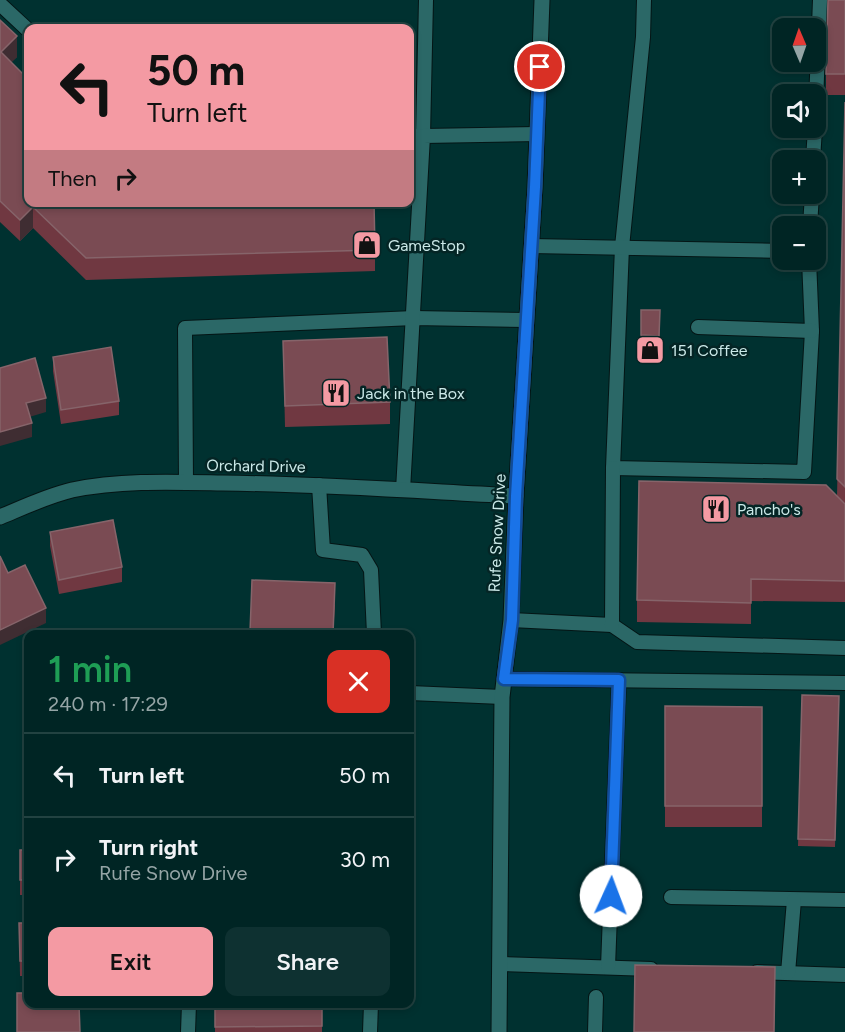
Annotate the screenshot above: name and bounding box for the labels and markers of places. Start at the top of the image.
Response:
pin [514,41,565,92]
shop icon: GameStop [351,229,383,261]
place label: GameStop [388,236,465,255]
shop icon: 151 Coffee [634,334,666,366]
place label: 151 Coffee [671,341,748,360]
restaurant icon: Jack in the Box [320,377,352,409]
place label: Jack in the Box [357,384,465,403]
restaurant icon: Pancho's [700,493,732,525]
place label: Pancho's [737,500,801,519]

